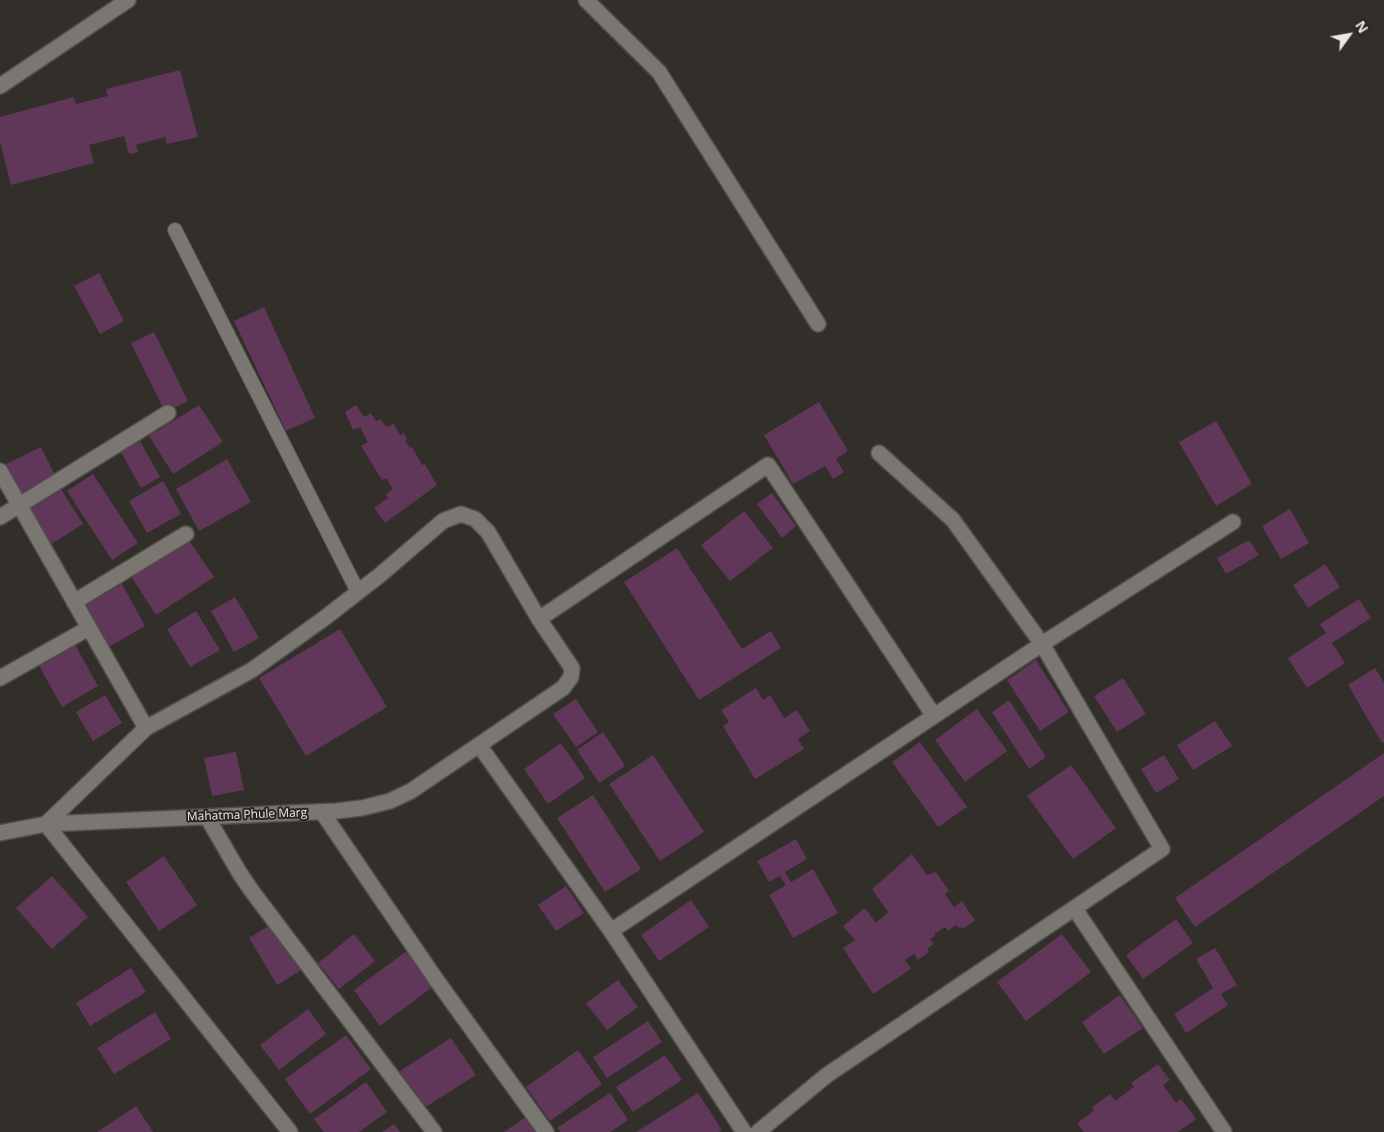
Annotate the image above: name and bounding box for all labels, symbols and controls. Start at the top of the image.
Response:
north arrow [1324,10,1374,60]
text: N [1351,17,1373,37]
street label: Mahatma Phule Marg [187,806,307,824]

